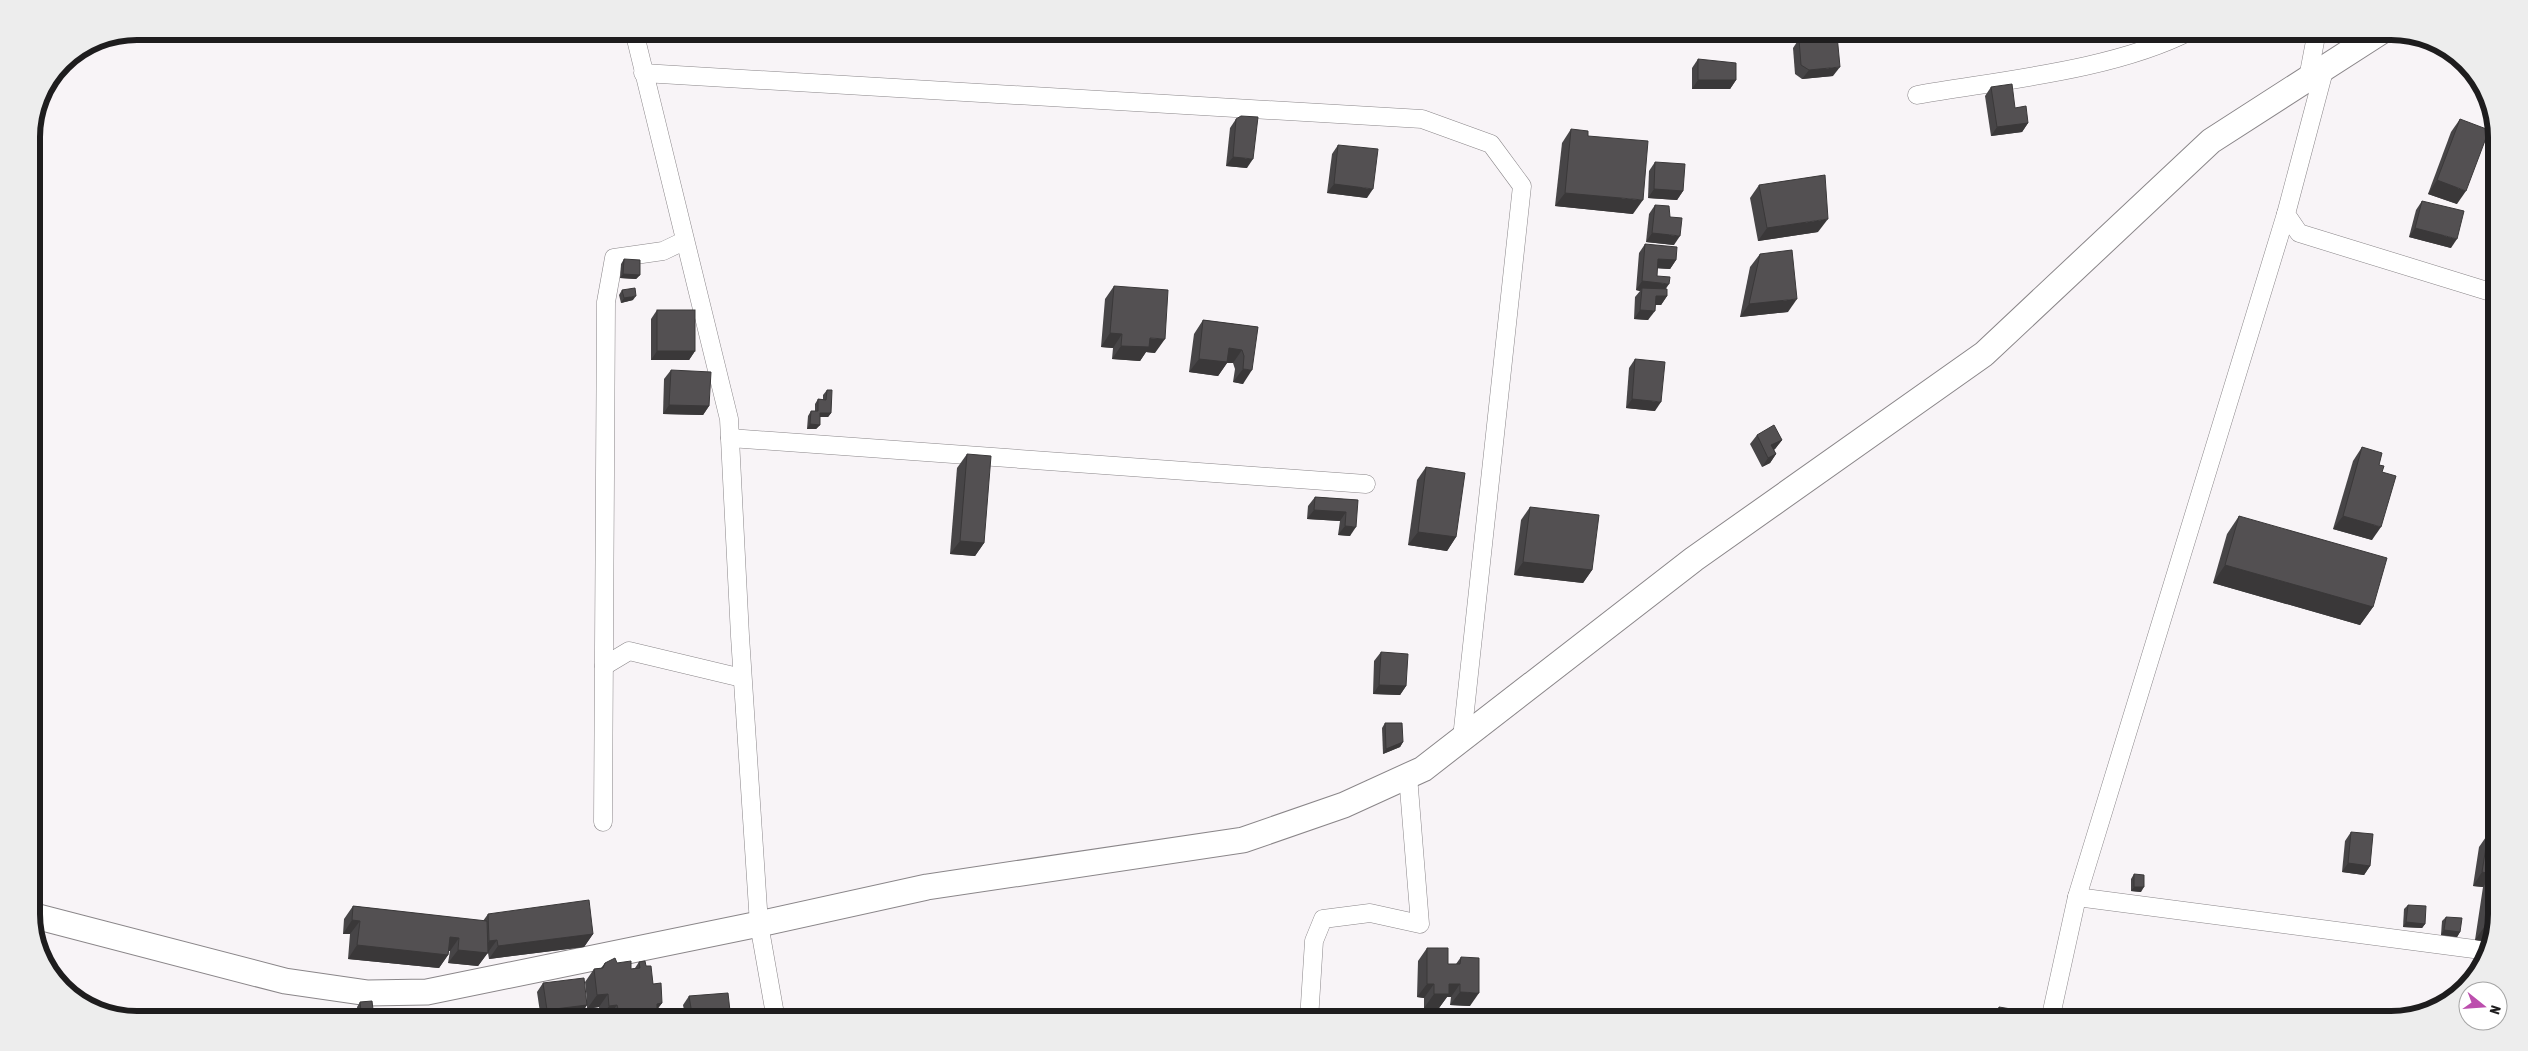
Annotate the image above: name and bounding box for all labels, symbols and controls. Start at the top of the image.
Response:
north arrow [2458,981,2508,1031]
text: N [2487,1004,2504,1016]

